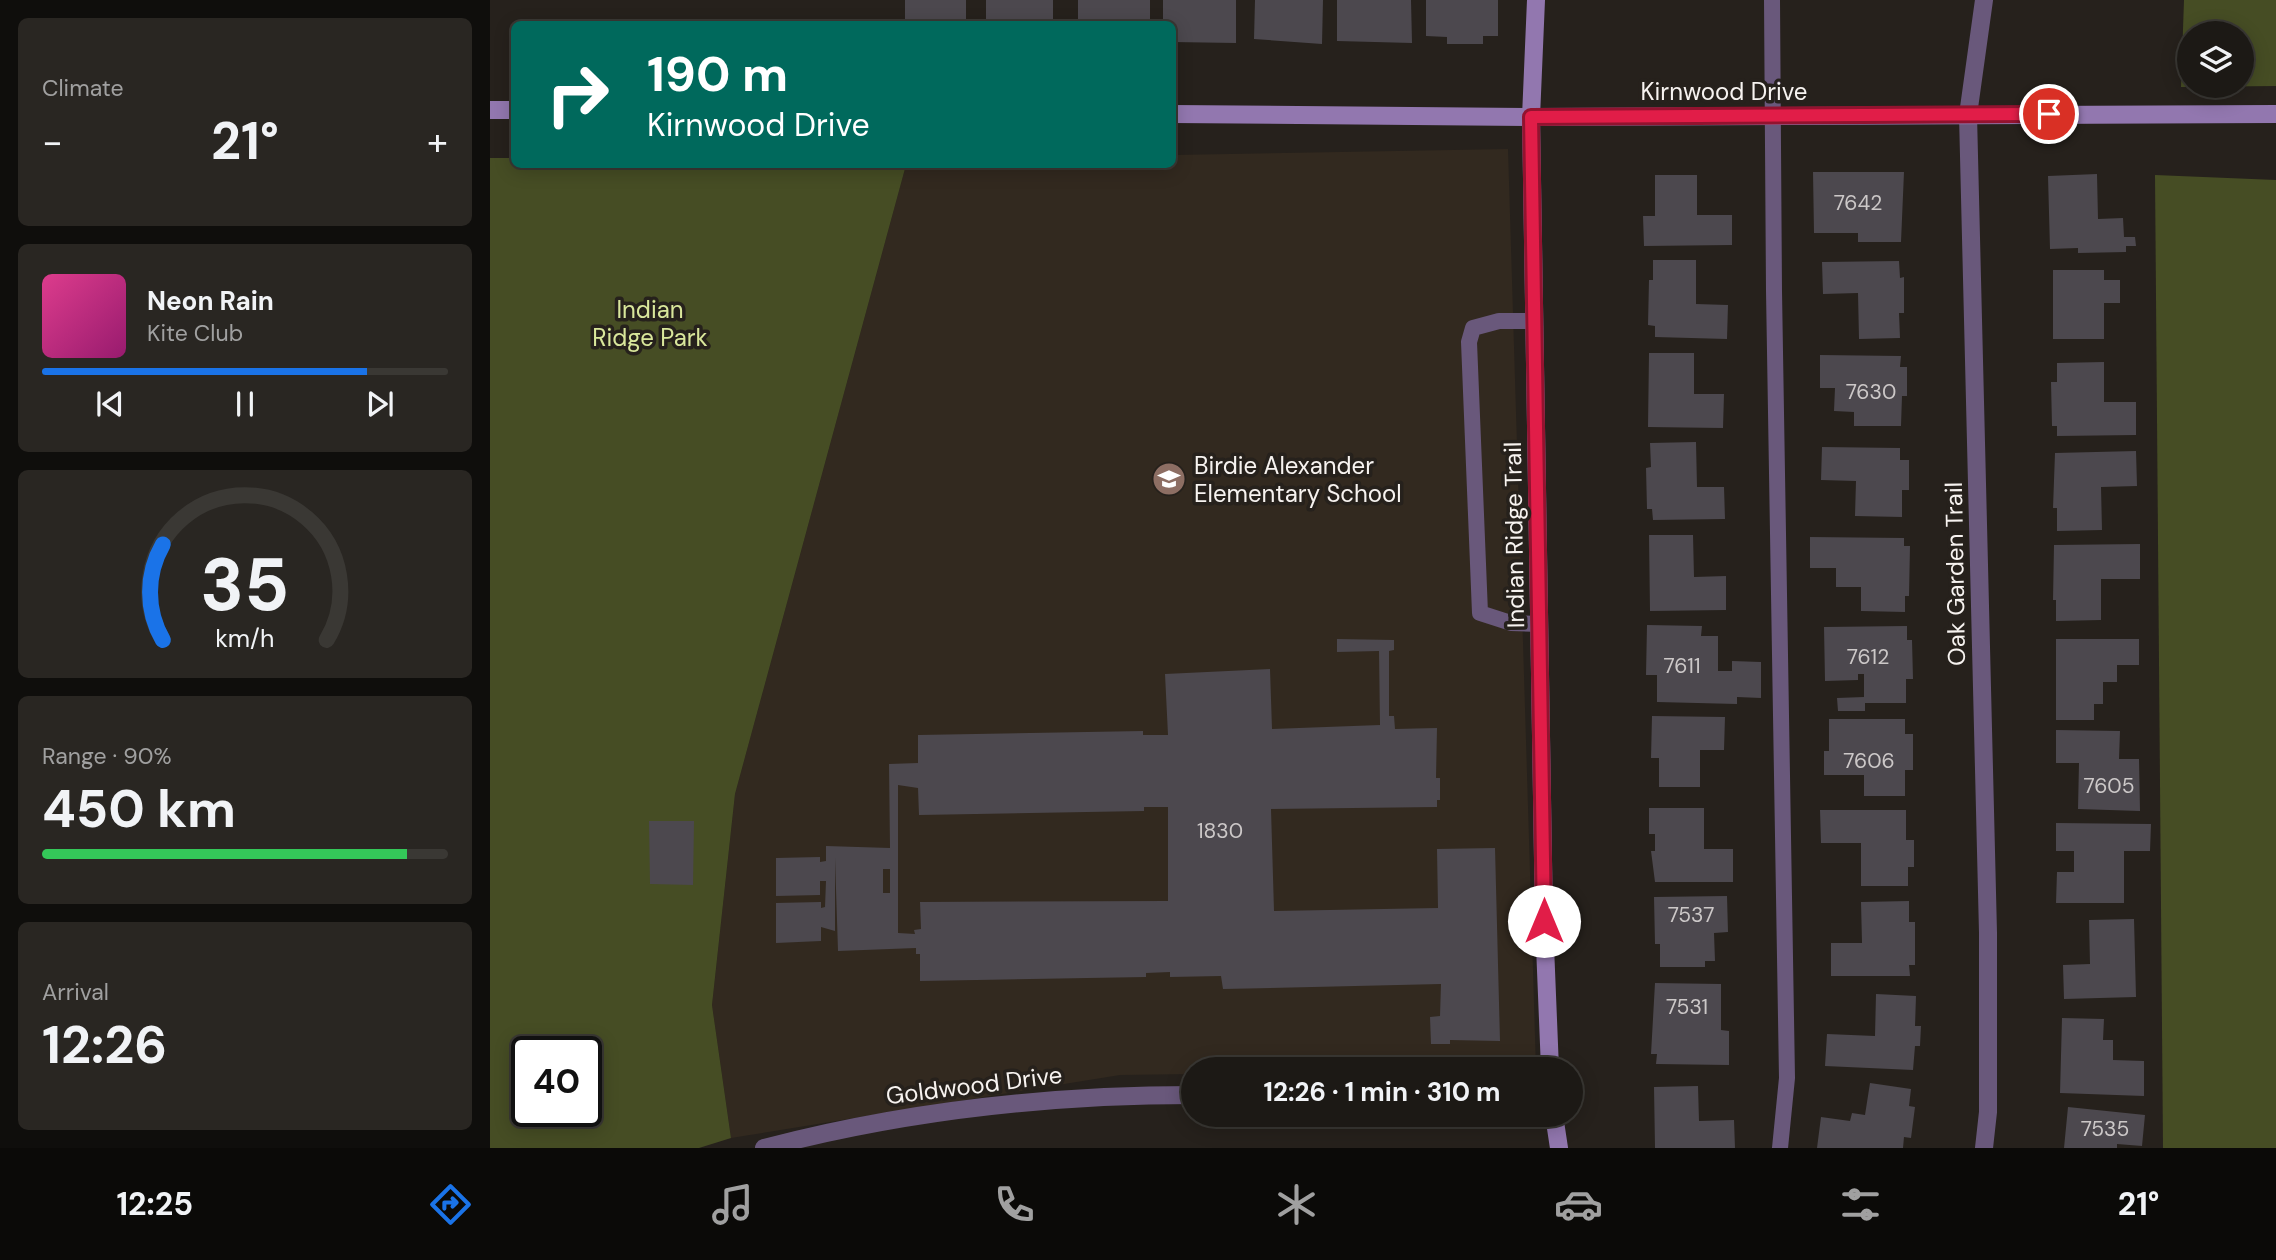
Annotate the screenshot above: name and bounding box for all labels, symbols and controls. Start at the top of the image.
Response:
map controls [2177,21,2254,98]
button: layers [2177,21,2254,98]
text: 190 m [647,42,788,106]
icon: right [532,49,623,140]
text: Climate [42,73,124,103]
street label: Kirnwood Drive [1640,76,1808,107]
pin [2019,84,2079,144]
icon: arrive [2030,95,2068,133]
text: Kirnwood Drive [647,104,870,146]
text: 21° [211,107,279,175]
text: − [42,117,63,167]
text: + [427,117,448,167]
house number: 7642 [1834,189,1882,217]
text: Neon Rain [147,284,274,318]
park label: Indian Ridge Park [592,294,708,353]
text: Kite Club [147,318,243,348]
house number: 7630 [1846,378,1896,406]
icon: previous [91,385,129,423]
icon: pause [226,385,264,423]
icon: next [361,385,399,423]
street label: Indian Ridge Trail [1497,441,1531,629]
place label: Birdie Alexander Elementary School [1194,450,1402,509]
school or university icon: Birdie Alexander Elementary School [1150,460,1188,498]
street label: Oak Garden Trail [1938,482,1972,666]
text: 35 [200,538,290,633]
text: km/h [215,622,275,655]
house number: 7612 [1847,643,1889,671]
house number: 7611 [1664,652,1700,680]
text: Range · 90% [42,741,172,771]
house number: 7606 [1843,747,1895,775]
house number: 7605 [2083,772,2135,800]
text: 450 km [42,775,236,843]
house number: 1830 [1197,817,1243,845]
position arrow [1507,884,1581,958]
house number: 7537 [1668,901,1714,929]
text: Arrival [42,977,109,1007]
house number: 7531 [1666,993,1708,1021]
text: 12:26 [42,1011,167,1079]
speed limit sign: 40 [511,1036,602,1127]
street label: Goldwood Drive [884,1059,1064,1111]
text: 12:26 · 1 min · 310 m [1263,1075,1501,1109]
house number: 7535 [2081,1115,2129,1143]
icon: directions [426,1180,475,1229]
icon: music [708,1180,757,1229]
icon: phone [990,1180,1039,1229]
icon: climate [1272,1180,1321,1229]
icon: car [1554,1180,1603,1229]
icon: filters [1836,1180,1885,1229]
text: 12:25 [116,1183,193,1225]
text: 21° [2118,1183,2159,1225]

